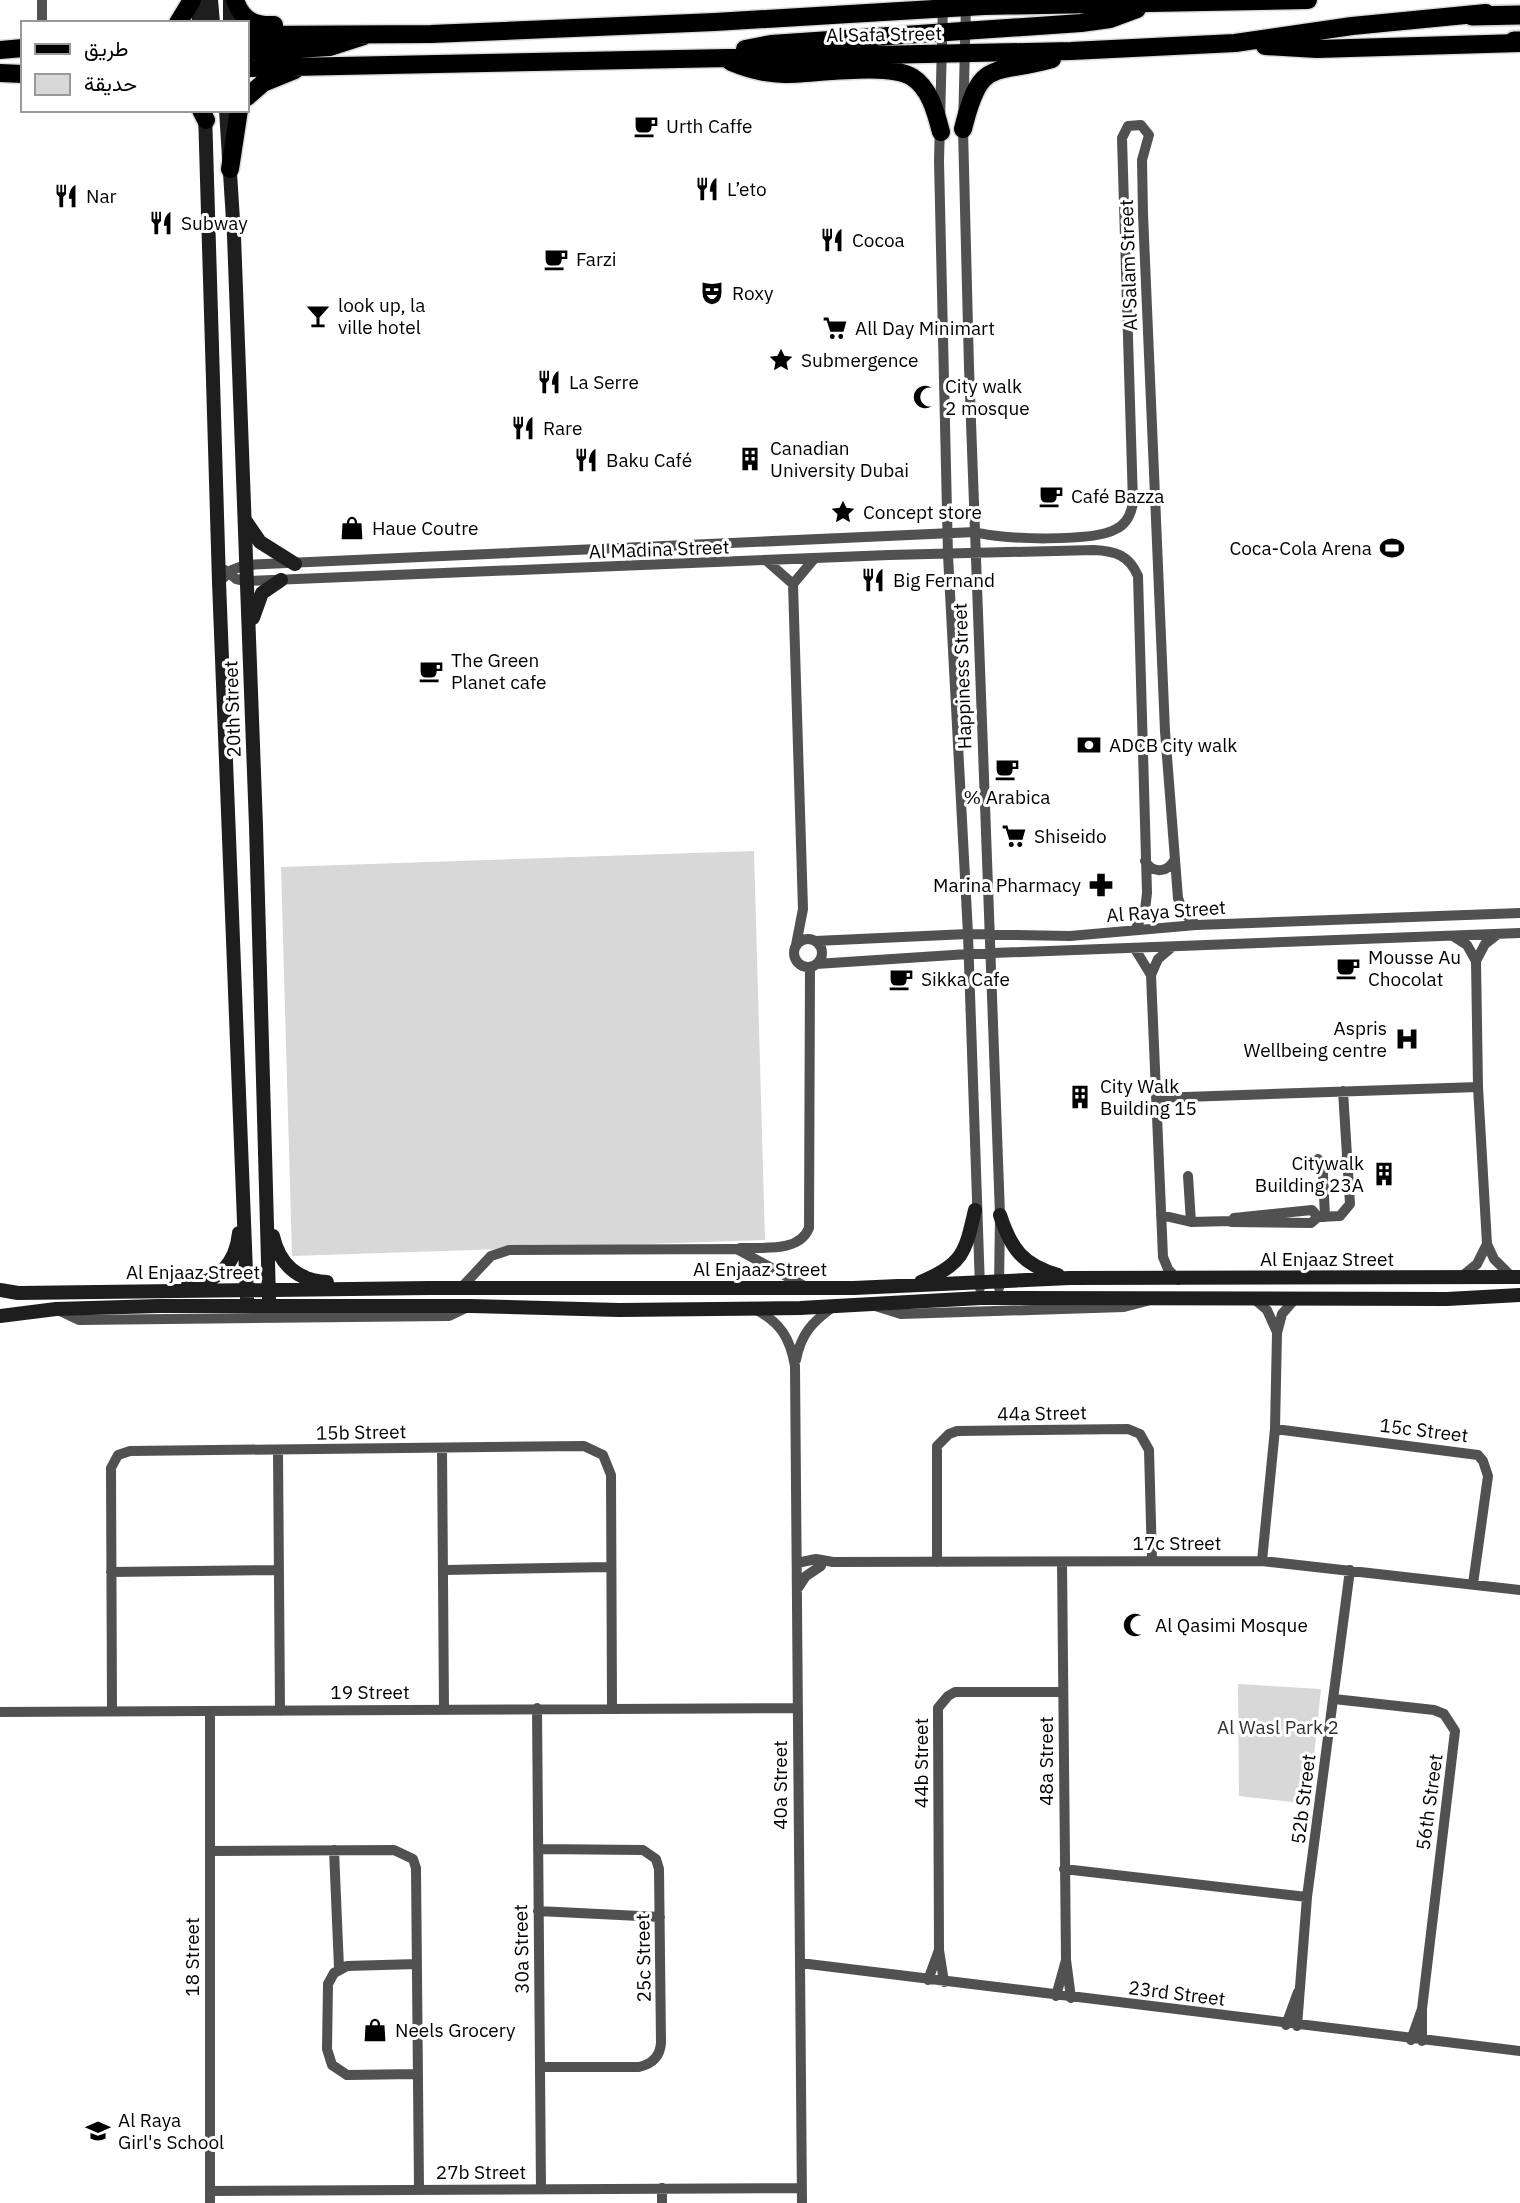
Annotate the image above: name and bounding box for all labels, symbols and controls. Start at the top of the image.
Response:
legend [21,21,248,112]
street label: Al Safa Street [826,21,942,47]
text: طريق [84,34,129,62]
text: حديقة [84,69,137,97]
cafe icon: Urth Caffe [632,112,660,140]
place label: Urth Caffe [666,114,753,138]
restaurant icon: L’eto [693,175,721,203]
place label: L’eto [727,177,767,201]
restaurant icon: Nar [52,182,80,210]
place label: Nar [86,184,117,208]
street label: Al Salam Street [1114,199,1142,331]
restaurant icon: Subway [147,209,175,237]
place label: Subway [181,211,248,235]
restaurant icon: Cocoa [818,226,846,254]
place label: Cocoa [852,228,905,252]
cafe icon: Farzi [542,245,570,273]
place label: Farzi [576,247,617,271]
theatre icon: Roxy [698,279,726,307]
place label: Roxy [732,281,774,305]
place label: look up, la ville hotel [338,293,425,339]
bar icon: look up, la ville hotel [304,302,332,330]
supermarket icon: All Day Minimart [821,314,849,342]
place label: All Day Minimart [855,316,995,340]
place icon: Submergence [767,346,795,374]
place label: Submergence [801,348,918,372]
restaurant icon: La Serre [535,368,563,396]
place label: La Serre [569,370,639,394]
place label: City walk 2 mosque [945,374,1030,420]
mosque icon: City walk 2 mosque [911,383,939,411]
restaurant icon: Rare [509,414,537,442]
place label: Rare [543,416,582,440]
place label: Canadian University Dubai [770,436,909,482]
building icon: Canadian University Dubai [736,445,764,473]
restaurant icon: Baku Café [572,446,600,474]
place label: Baku Café [606,448,692,472]
cafe icon: Café Bazza [1037,482,1065,510]
place label: Café Bazza [1071,484,1164,508]
place icon: Concept store [829,498,857,526]
place label: Concept store [863,500,982,524]
shop icon: Haue Coutre [338,514,366,542]
place label: Haue Coutre [372,516,479,540]
sports icon: Coca-Cola Arena [1378,534,1406,562]
street label: Al Madina Street [588,535,730,563]
place label: Coca-Cola Arena [1229,536,1372,560]
restaurant icon: Big Fernand [859,566,887,594]
place label: Big Fernand [893,568,995,592]
street label: Happiness Street [947,602,977,750]
place label: The Green Planet cafe [451,648,546,694]
cafe icon: The Green Planet cafe [417,657,445,685]
street label: 20th Street [218,660,246,758]
bank icon: ADCB city walk [1075,731,1103,759]
place label: ADCB city walk [1109,733,1237,757]
cafe icon: % Arabica [993,755,1021,783]
place label: % Arabica [964,785,1050,809]
supermarket icon: Shiseido [1000,822,1028,850]
place label: Shiseido [1034,824,1107,848]
pharmacy icon: Marina Pharmacy [1087,871,1115,899]
place label: Marina Pharmacy [933,873,1082,897]
street label: Al Raya Street [1105,895,1227,927]
place label: Mousse Au Chocolat [1368,945,1461,991]
cafe icon: Mousse Au Chocolat [1334,954,1362,982]
cafe icon: Sikka Cafe [887,965,915,993]
place label: Sikka Cafe [921,967,1010,991]
place label: Aspris Wellbeing centre [1244,1016,1387,1062]
hospital icon: Aspris Wellbeing centre [1393,1025,1421,1053]
place label: City Walk Building 15 [1100,1074,1197,1120]
building icon: City Walk Building 15 [1066,1083,1094,1111]
place label: Citywalk Building 23A [1255,1151,1364,1197]
building icon: Citywalk Building 23A [1370,1160,1398,1188]
street label: Al Enjaaz Street [1260,1247,1394,1271]
street label: Al Enjaaz Street [693,1257,827,1281]
street label: Al Enjaaz Street [126,1260,260,1284]
street label: 44a Street [997,1400,1087,1426]
street label: 15c Street [1378,1413,1470,1447]
street label: 15b Street [316,1419,406,1445]
street label: 17c Street [1133,1531,1221,1555]
mosque icon: Al Qasimi Mosque [1121,1611,1149,1639]
place label: Al Qasimi Mosque [1155,1613,1308,1637]
street label: 19 Street [330,1680,410,1704]
park label: Al Wasl Park 2 [1217,1715,1339,1739]
street label: 48a Street [1034,1716,1058,1806]
street label: 44b Street [909,1718,933,1808]
street label: 40a Street [768,1740,792,1830]
street label: 56th Street [1410,1752,1448,1852]
street label: 52b Street [1286,1753,1320,1845]
street label: 30a Street [508,1904,534,1994]
street label: 25c Street [630,1913,656,2003]
street label: 18 Street [180,1917,204,1997]
street label: 23rd Street [1127,1975,1227,2011]
shop icon: Neels Grocery [361,2016,389,2044]
place label: Neels Grocery [395,2018,516,2042]
place label: Al Raya Girl's School [118,2108,224,2154]
school or university icon: Al Raya Girl's School [84,2117,112,2145]
street label: 27b Street [436,2160,526,2184]

